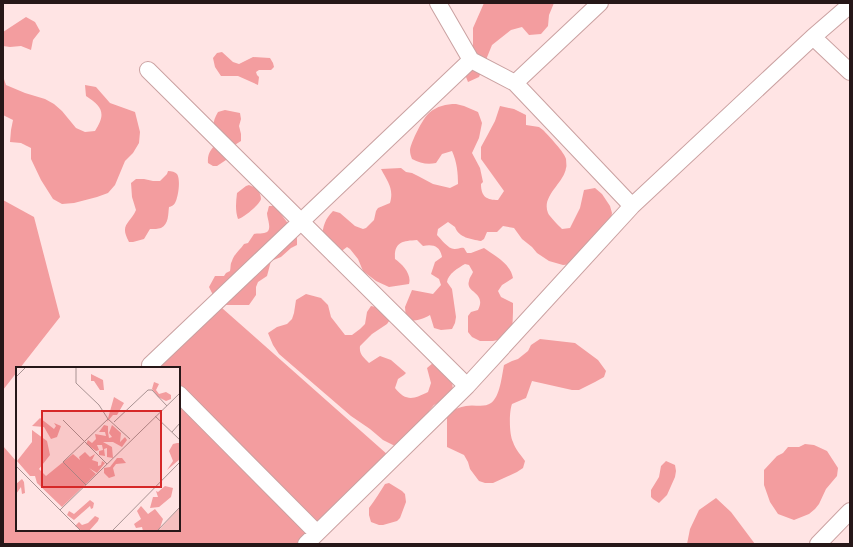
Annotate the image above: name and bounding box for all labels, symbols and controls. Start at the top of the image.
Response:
inset map [16,367,180,531]

